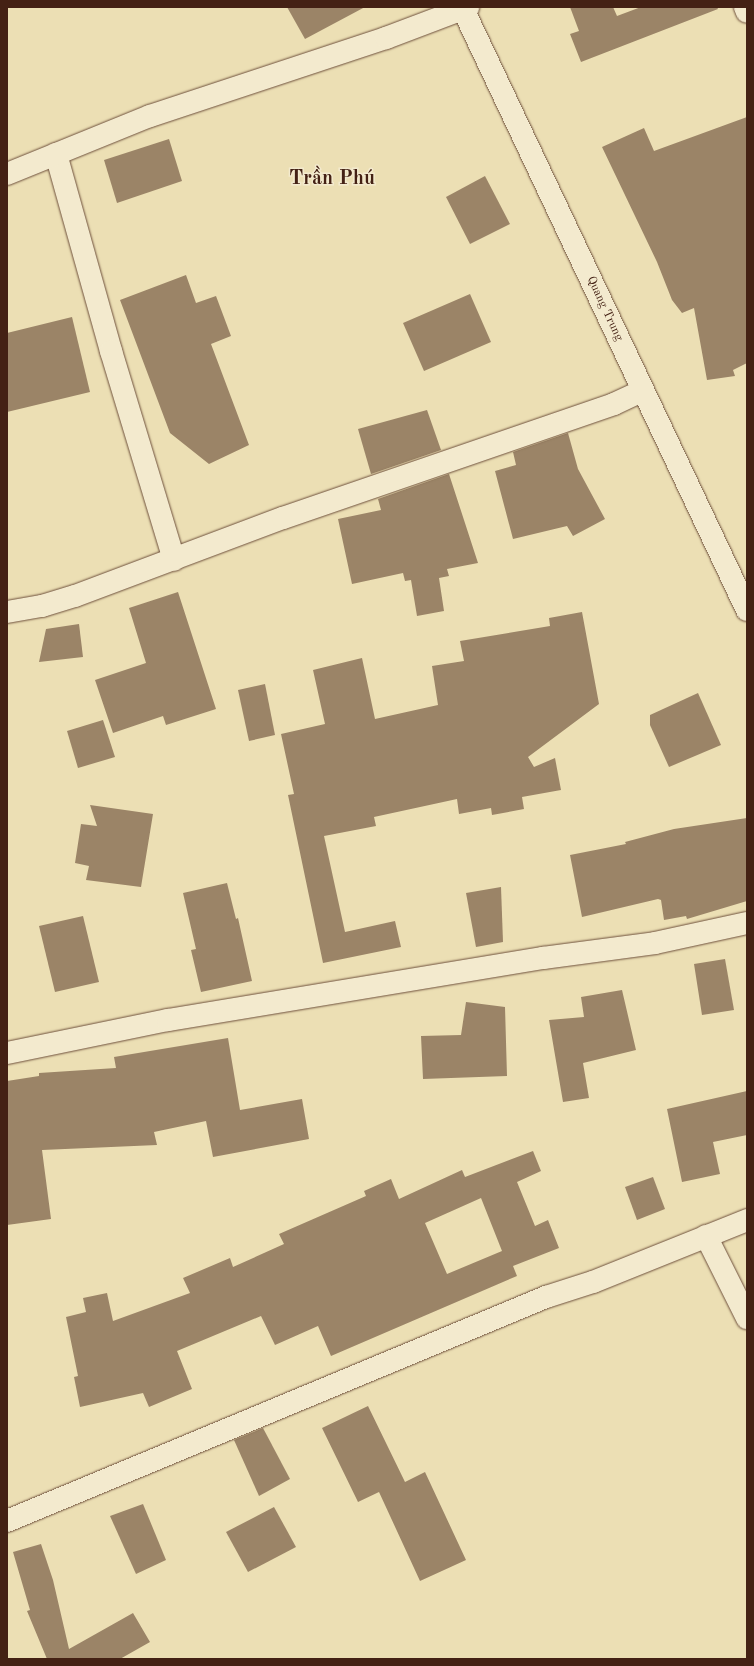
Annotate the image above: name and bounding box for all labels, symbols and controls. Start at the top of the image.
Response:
district label: Trần Phú [289,167,375,191]
street label: Quang Trung [583,274,625,344]

